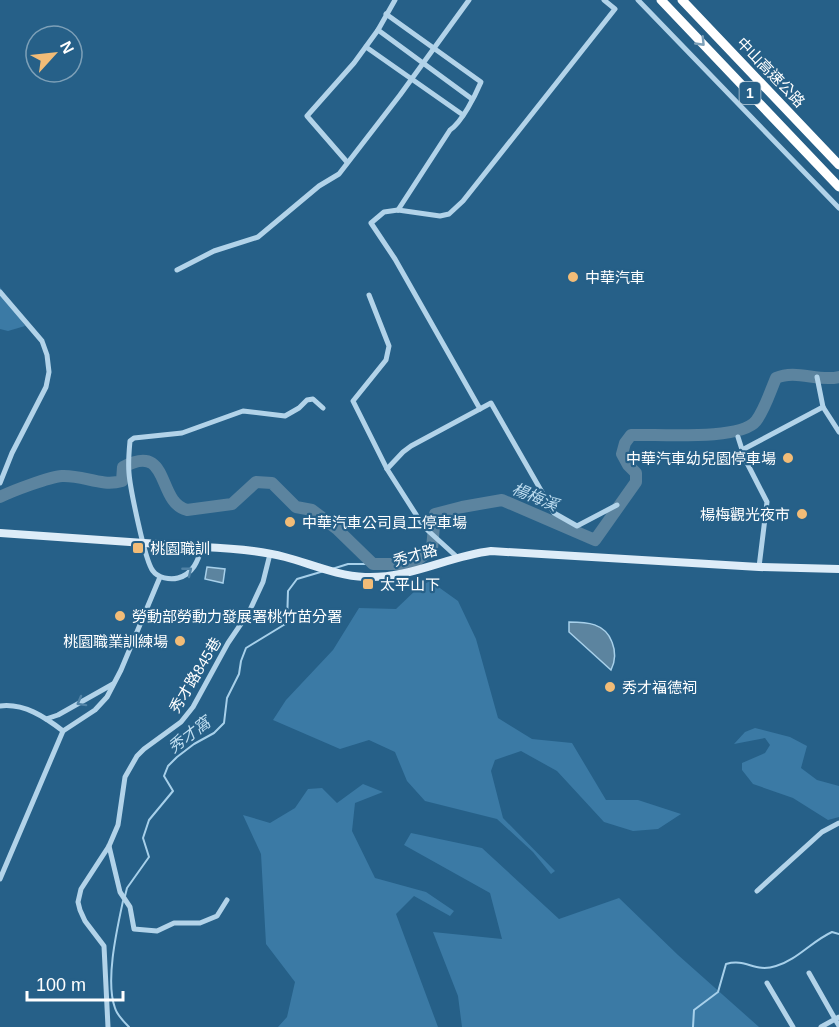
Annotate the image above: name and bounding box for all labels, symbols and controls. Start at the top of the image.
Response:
north arrow [24,24,84,84]
street label: 中山高速公路 [734,34,808,110]
one-way arrow [694,36,705,46]
text: N [57,38,77,56]
road number: 1 [740,82,760,104]
place label: 中華汽車 [585,269,645,286]
marker: 中華汽車 [566,270,580,284]
place label: 中華汽車幼兒園停車場 [626,450,776,467]
marker: 中華汽車幼兒園停車場 [781,451,795,465]
water label: 楊梅溪 [510,480,562,515]
place label: 楊梅觀光夜市 [700,506,790,523]
marker: 楊梅觀光夜市 [795,507,809,521]
place label: 中華汽車公司員工停車場 [302,514,467,531]
marker: 中華汽車公司員工停車場 [283,515,297,529]
place label: 桃園職訓 [150,540,210,557]
marker: 桃園職訓 [131,541,145,555]
street label: 秀才路 [391,541,439,569]
one-way arrow [181,567,192,578]
place label: 太平山下 [380,576,440,593]
marker: 太平山下 [361,577,375,591]
place label: 勞動部勞動力發展署桃竹苗分署 [132,608,342,625]
marker: 勞動部勞動力發展署桃竹苗分署 [113,609,127,623]
place label: 桃園職業訓練場 [63,633,168,650]
street label: 秀才路845巷 [166,634,224,716]
marker: 桃園職業訓練場 [173,634,187,648]
place label: 秀才福德祠 [622,679,697,696]
marker: 秀才福德祠 [603,680,617,694]
one-way arrow [77,695,87,706]
water label: 秀才窩 [165,712,216,756]
scale bar [27,964,123,1002]
text: 100 m [36,975,86,995]

